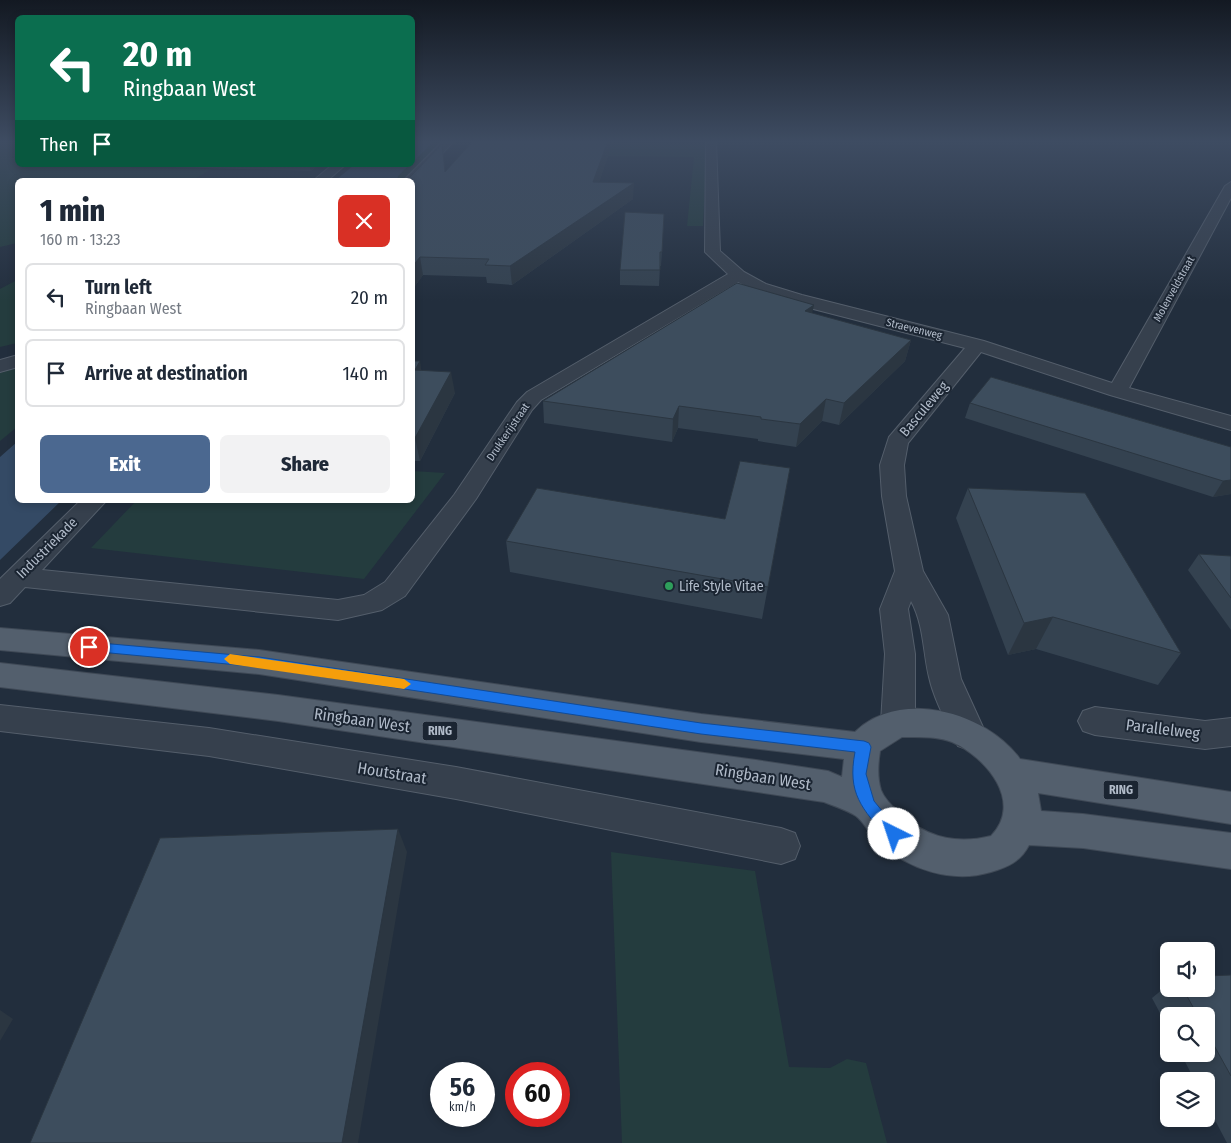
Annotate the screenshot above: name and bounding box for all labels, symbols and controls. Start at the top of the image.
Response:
text: 20 m [123,33,192,75]
icon: left [40,35,105,100]
text: Ringbaan West [123,75,256,102]
icon: arrive [88,130,116,158]
text: Then [40,133,78,156]
text: 1 min [40,193,105,229]
button: close [338,195,390,247]
text: 160 m · 13:23 [40,230,121,249]
street label: Molenveldstraat [1151,254,1198,324]
text: Turn left [85,276,152,299]
icon: left [42,283,70,311]
text: 20 m [351,286,388,309]
text: Ringbaan West [85,299,182,318]
street label: Straevenweg [885,316,944,342]
icon: arrive [42,359,70,387]
text: Arrive at destination [85,362,248,385]
text: 140 m [342,362,388,385]
street label: Basculeweg [896,378,952,440]
street label: Drukkerijstraat [484,400,532,463]
button: Exit [40,435,210,493]
button: Share [220,435,390,493]
street label: Industriekade [13,514,81,582]
place label: Life Style Vitae [679,578,764,595]
marker: Life Style Vitae [663,580,675,592]
pin [68,626,110,668]
icon: arrive [75,633,103,661]
street label: Ringbaan West [313,704,412,736]
street label: Parallelweg [1125,715,1202,743]
road number: RING [422,721,458,740]
street label: Houtstraat [356,758,429,788]
street label: Ringbaan West [714,760,813,794]
road number: RING [1104,780,1138,800]
position arrow [867,807,919,859]
map controls [1160,942,1215,1127]
button: sound [1160,942,1215,997]
button: search [1160,1007,1215,1062]
speed limit sign: 60 [505,1062,570,1127]
button: layers [1160,1072,1215,1127]
text: 56 [450,1073,475,1103]
text: km/h [449,1100,476,1114]

